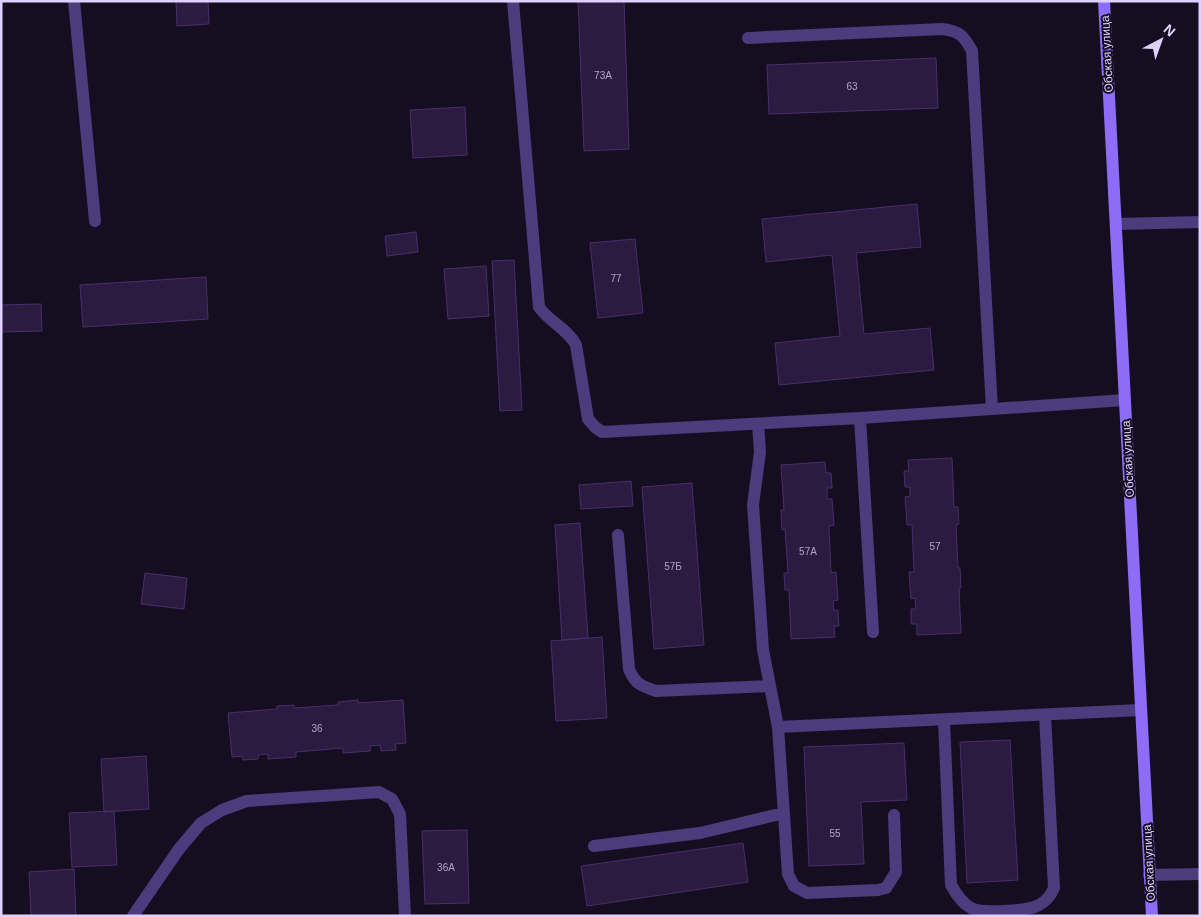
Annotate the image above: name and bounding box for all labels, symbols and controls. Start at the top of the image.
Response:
street label: Обская улица [1098,15,1116,93]
north arrow [1136,15,1186,65]
text: N [1160,21,1179,40]
house number: 73А [594,70,612,81]
house number: 63 [846,81,858,92]
house number: 77 [610,273,622,284]
street label: Обская улица [1119,420,1137,498]
house number: 57 [929,541,941,552]
house number: 57А [799,546,817,557]
house number: 57Б [664,561,682,572]
house number: 36 [311,723,323,734]
street label: Обская улица [1140,824,1158,902]
house number: 55 [829,828,841,839]
house number: 36А [437,862,455,873]

